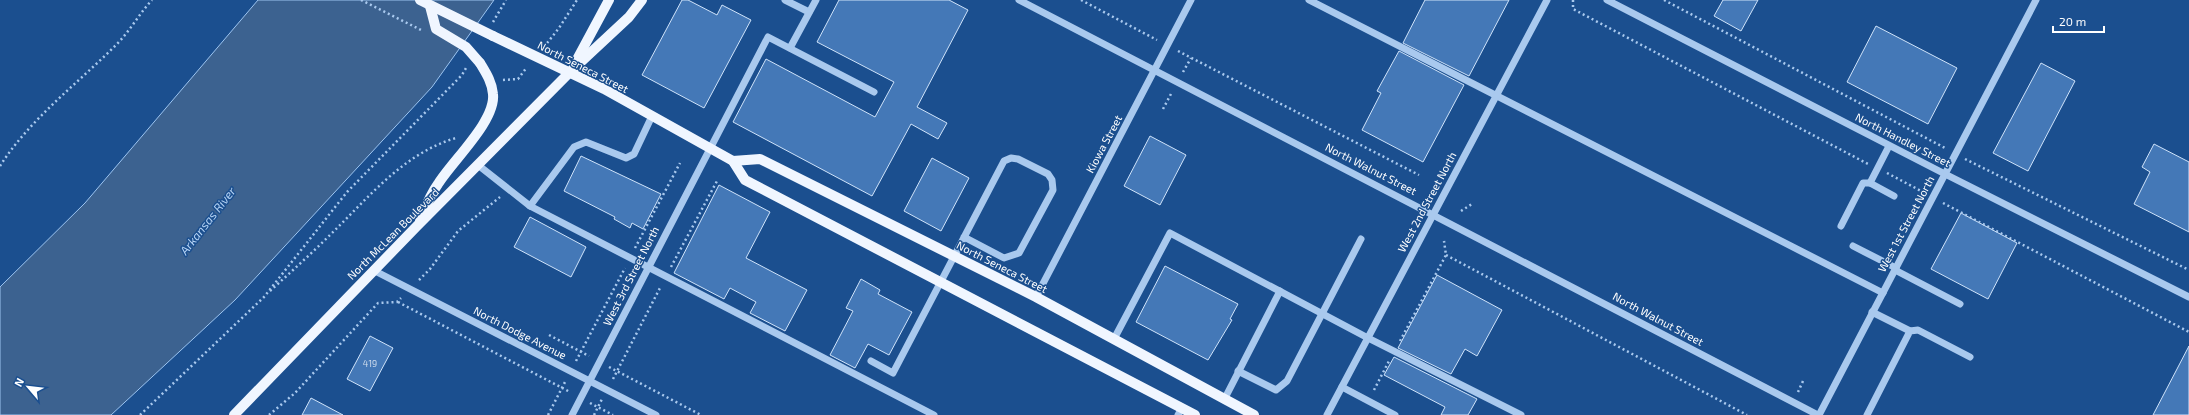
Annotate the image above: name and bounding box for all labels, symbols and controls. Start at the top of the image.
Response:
scale bar [2053,8,2104,34]
text: 20 m [2059,14,2086,28]
street label: North Seneca Street [536,38,631,95]
street label: North Handley Street [1853,110,1953,169]
street label: Kiowa Street [1083,113,1124,175]
street label: North Walnut Street [1323,140,1419,197]
street label: West 2nd Street North [1395,149,1459,254]
street label: West 1st Street North [1875,173,1936,274]
water label: Arkansas River [176,184,238,258]
street label: North McLean Boulevard [344,185,441,282]
street label: West 3rd Street North [600,224,661,328]
street label: North Seneca Street [955,238,1050,295]
street label: North Walnut Street [1611,289,1706,348]
street label: North Dodge Avenue [472,304,569,362]
house number: 419 [363,358,377,369]
north arrow [8,367,48,407]
text: N [11,375,26,389]

